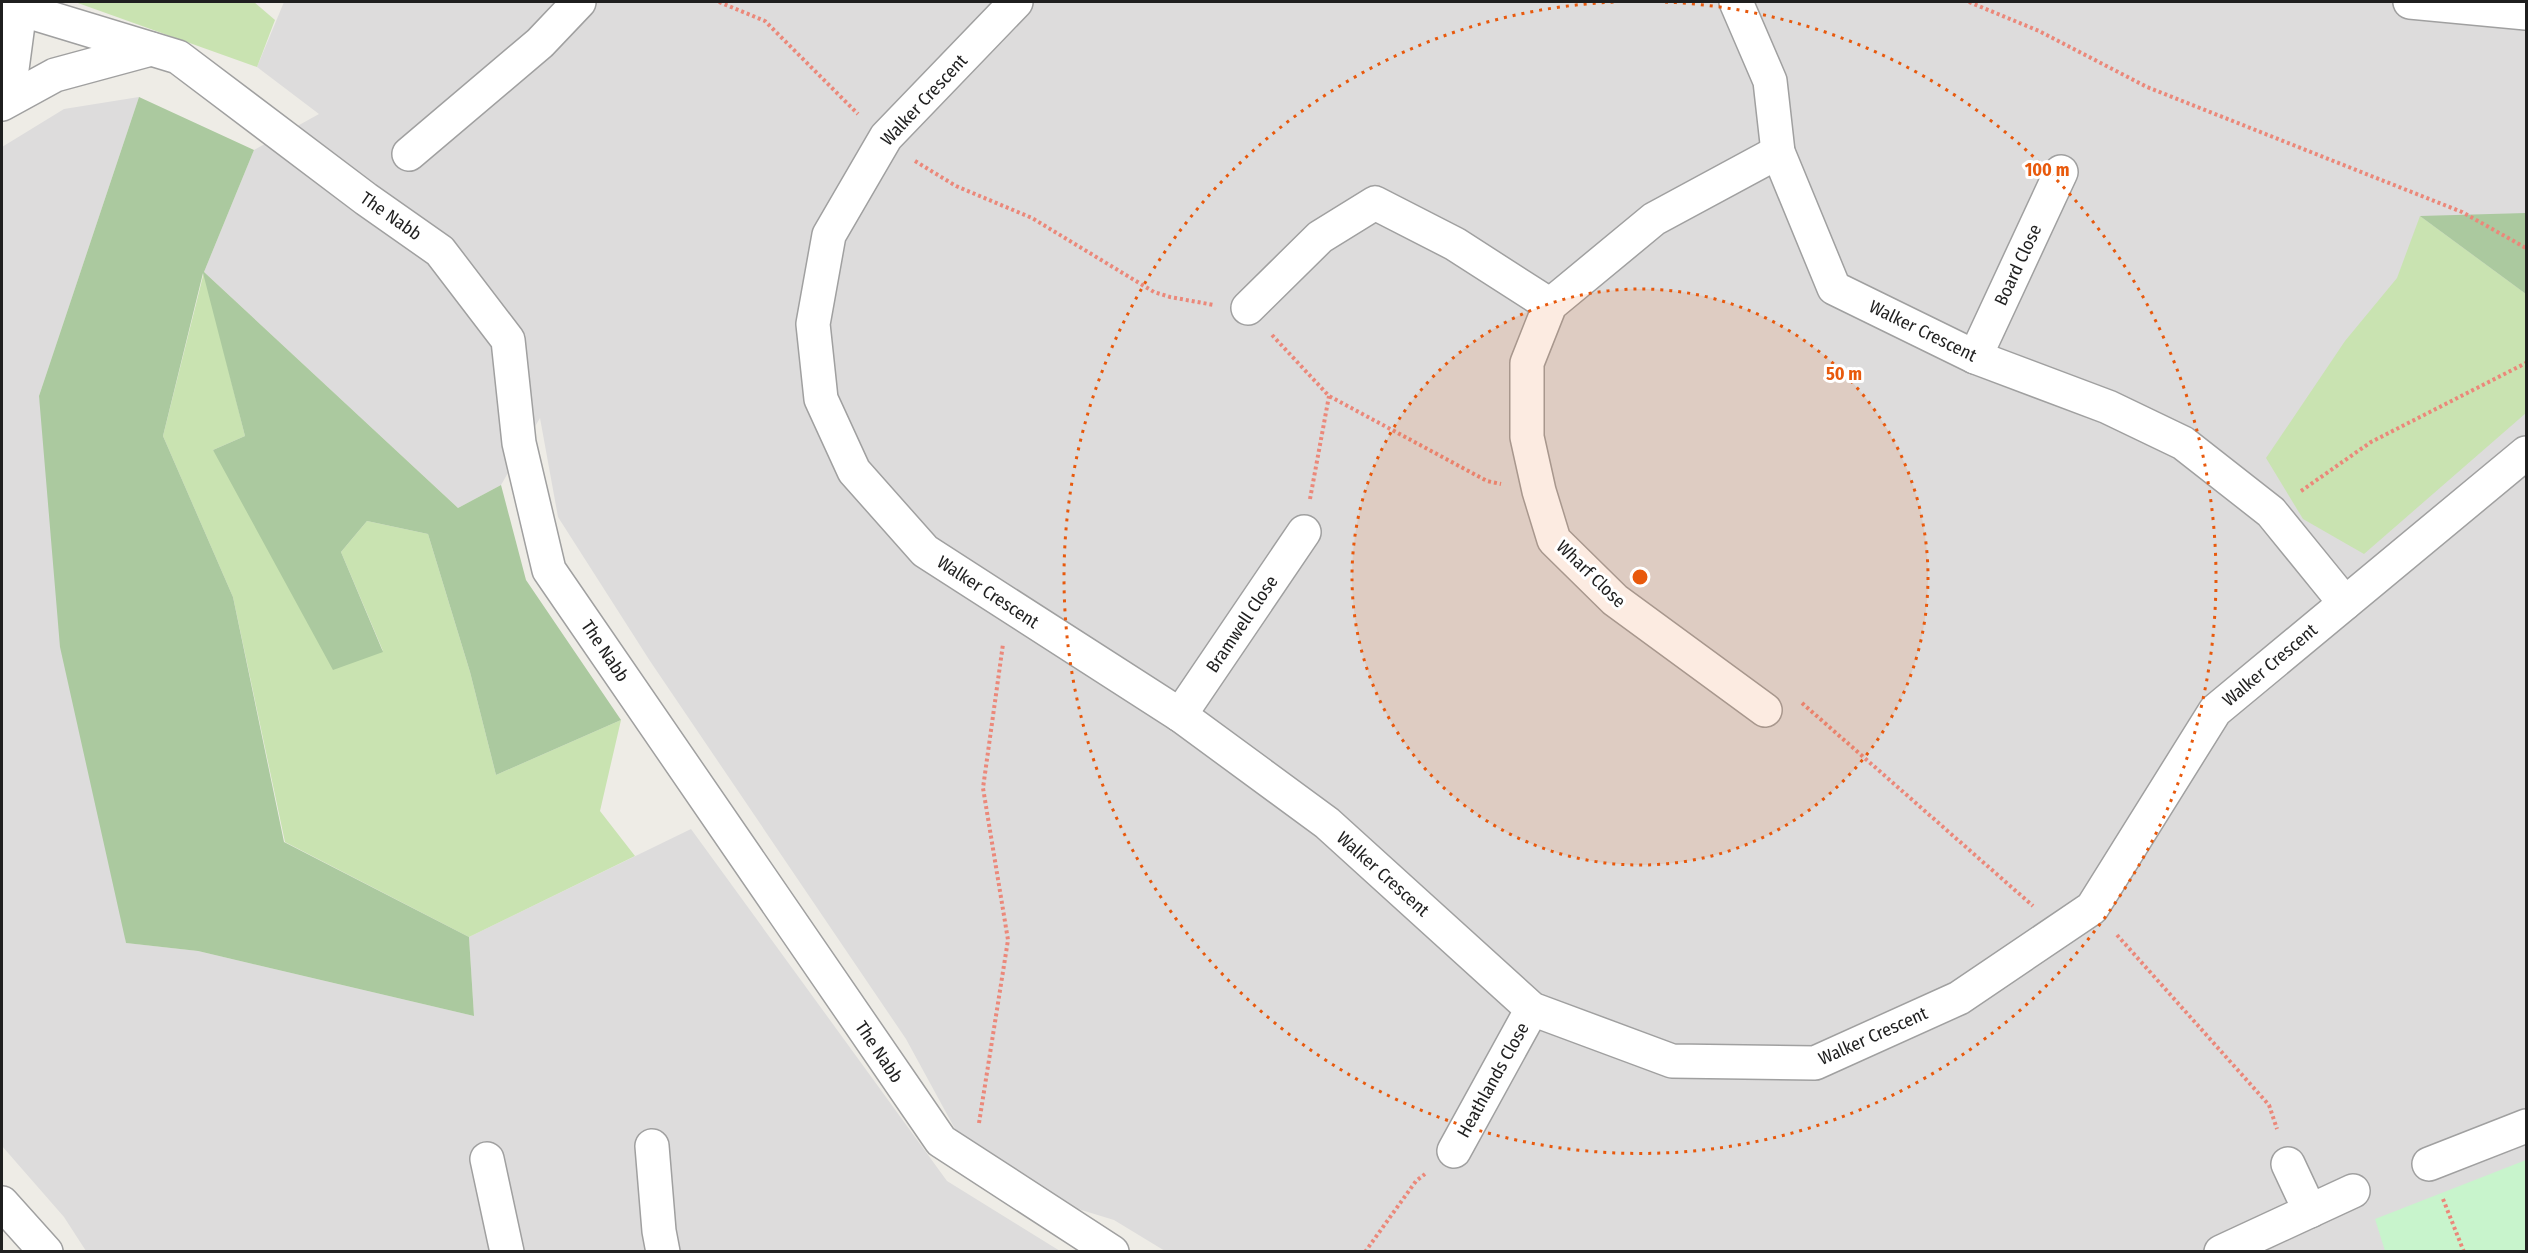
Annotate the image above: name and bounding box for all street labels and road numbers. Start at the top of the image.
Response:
street label: Walker Crescent [876,50,972,150]
street label: The Nabb [356,187,426,245]
street label: Board Close [1990,221,2046,309]
street label: Walker Crescent [1866,296,1980,367]
street label: Wharf Close [1552,536,1630,612]
street label: Walker Crescent [933,551,1043,633]
street label: Bramwell Close [1201,571,1283,677]
street label: The Nabb [576,616,634,686]
street label: Walker Crescent [2218,619,2322,711]
street label: Walker Crescent [1332,827,1434,921]
street label: Walker Crescent [1815,1002,1931,1070]
street label: The Nabb [850,1017,908,1087]
street label: Heathlands Close [1452,1019,1534,1141]

